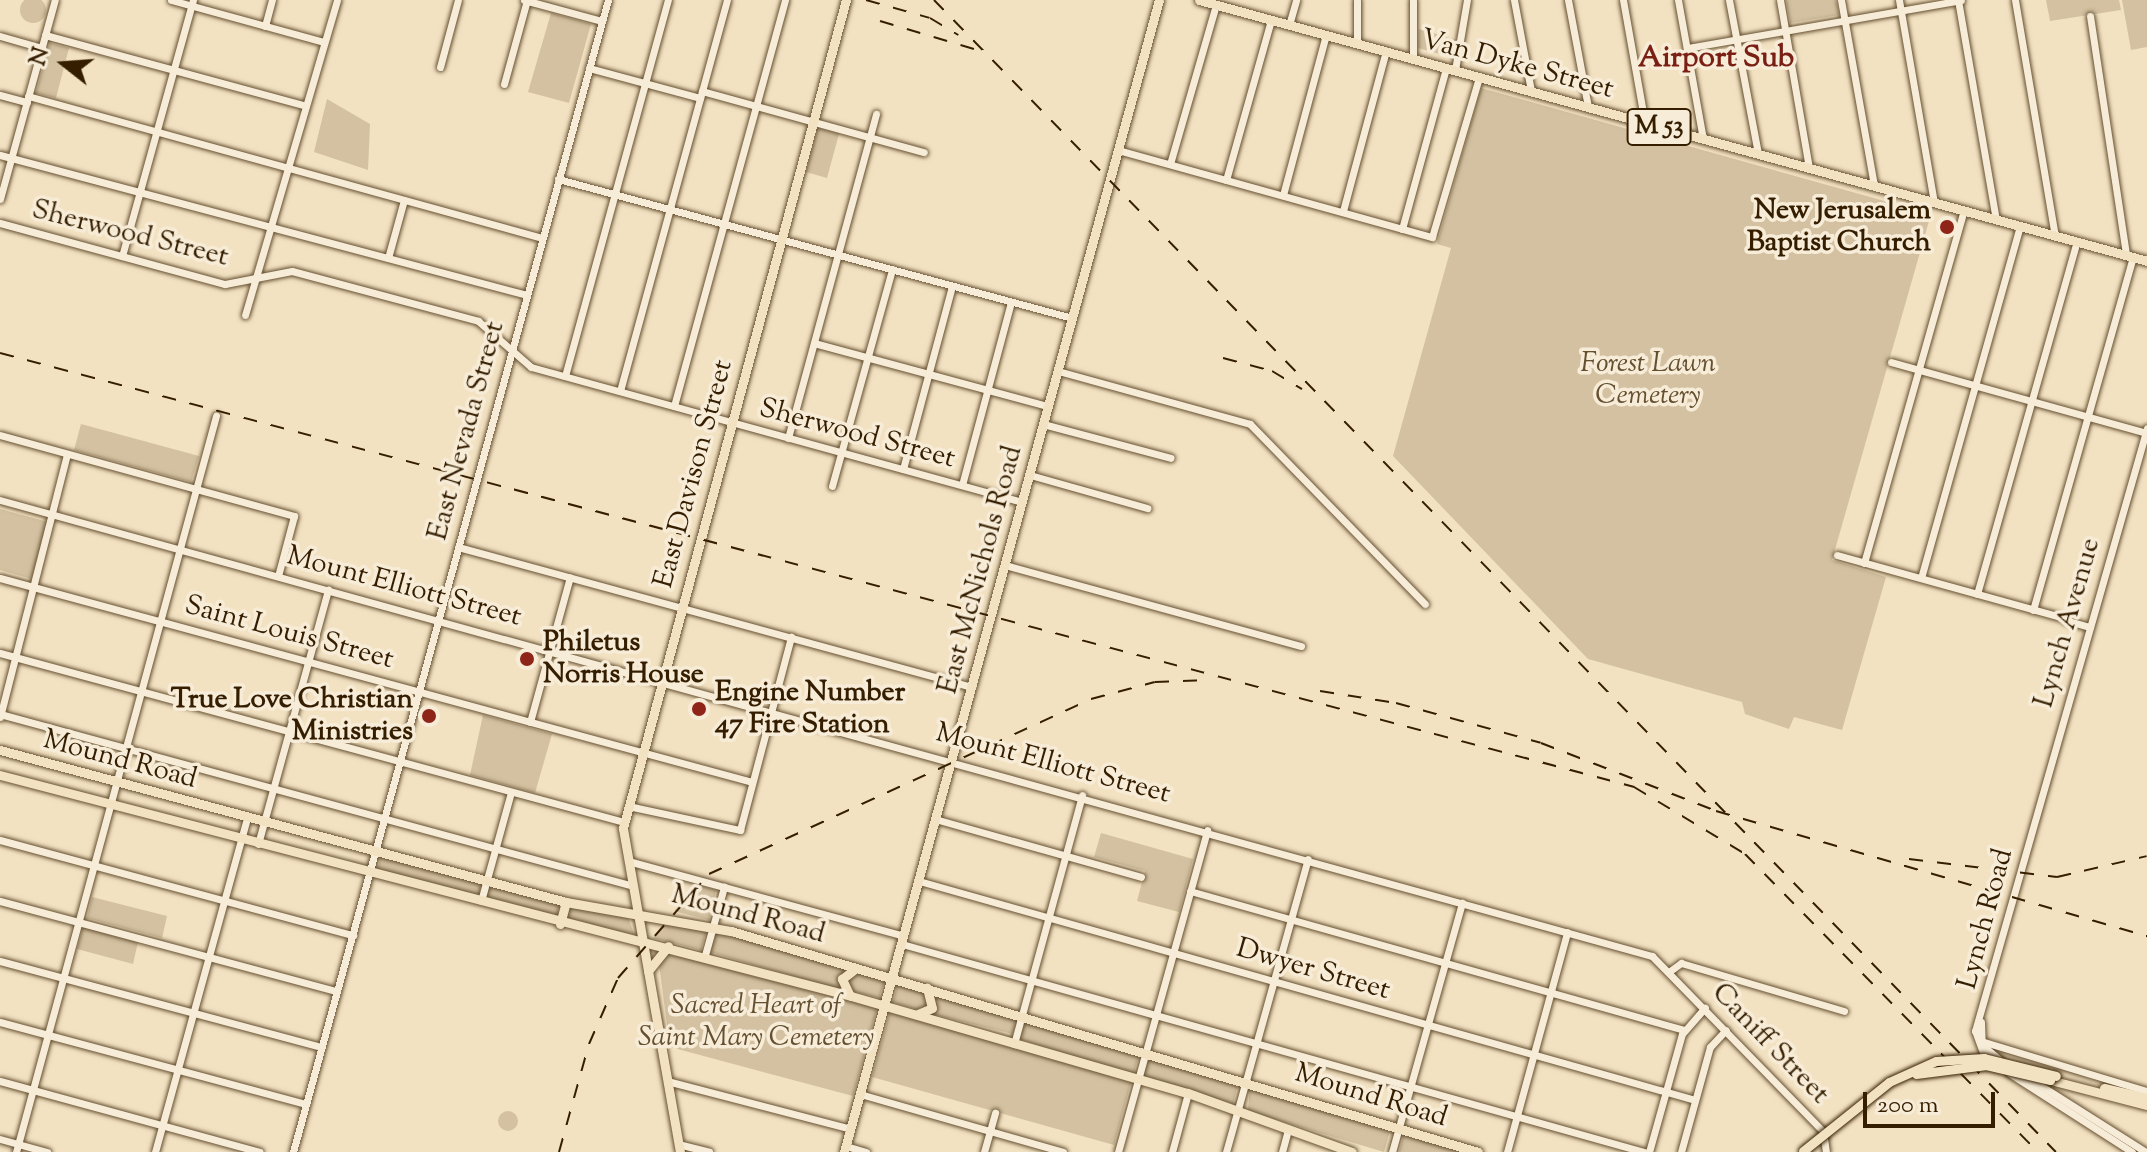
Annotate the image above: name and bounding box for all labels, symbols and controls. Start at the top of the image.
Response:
street label: Van Dyke Street [1417,23,1617,107]
north arrow [24,24,104,104]
district label: Airport Sub [1638,41,1794,77]
text: N [23,44,59,70]
road number: M 53 [1625,105,1693,149]
street label: Sherwood Street [28,193,232,275]
place label: New Jerusalem Baptist Church [1747,194,1931,260]
marker: New Jerusalem Baptist Church [1938,218,1956,236]
street label: East Nevada Street [422,318,512,544]
park label: Forest Lawn Cemetery [1580,347,1716,413]
street label: East Davison Street [647,356,741,592]
street label: Sherwood Street [755,392,959,476]
street label: East McNichols Road [932,442,1030,698]
street label: Lynch Avenue [2028,534,2108,712]
street label: Mount Elliott Street [283,540,525,634]
street label: Saint Louis Street [181,589,397,677]
place label: Philetus Norris House [543,626,704,692]
marker: Philetus Norris House [518,650,536,668]
place label: Engine Number 47 Fire Station [715,676,905,742]
place label: True Love Christian Ministries [171,683,413,749]
marker: Engine Number 47 Fire Station [690,700,708,718]
marker: True Love Christian Ministries [420,707,438,725]
street label: Mount Elliott Street [932,717,1174,811]
street label: Mound Road [39,723,201,797]
street label: Lynch Road [1951,845,2021,993]
street label: Mound Road [667,878,829,952]
street label: Dwyer Street [1232,932,1394,1008]
street label: Caniff Street [1704,977,1836,1111]
park label: Sacred Heart of Saint Mary Cemetery [638,989,874,1055]
street label: Mound Road [1291,1057,1451,1135]
scale bar [1867,1076,1999,1126]
text: 200 m [1877,1089,1939,1123]

